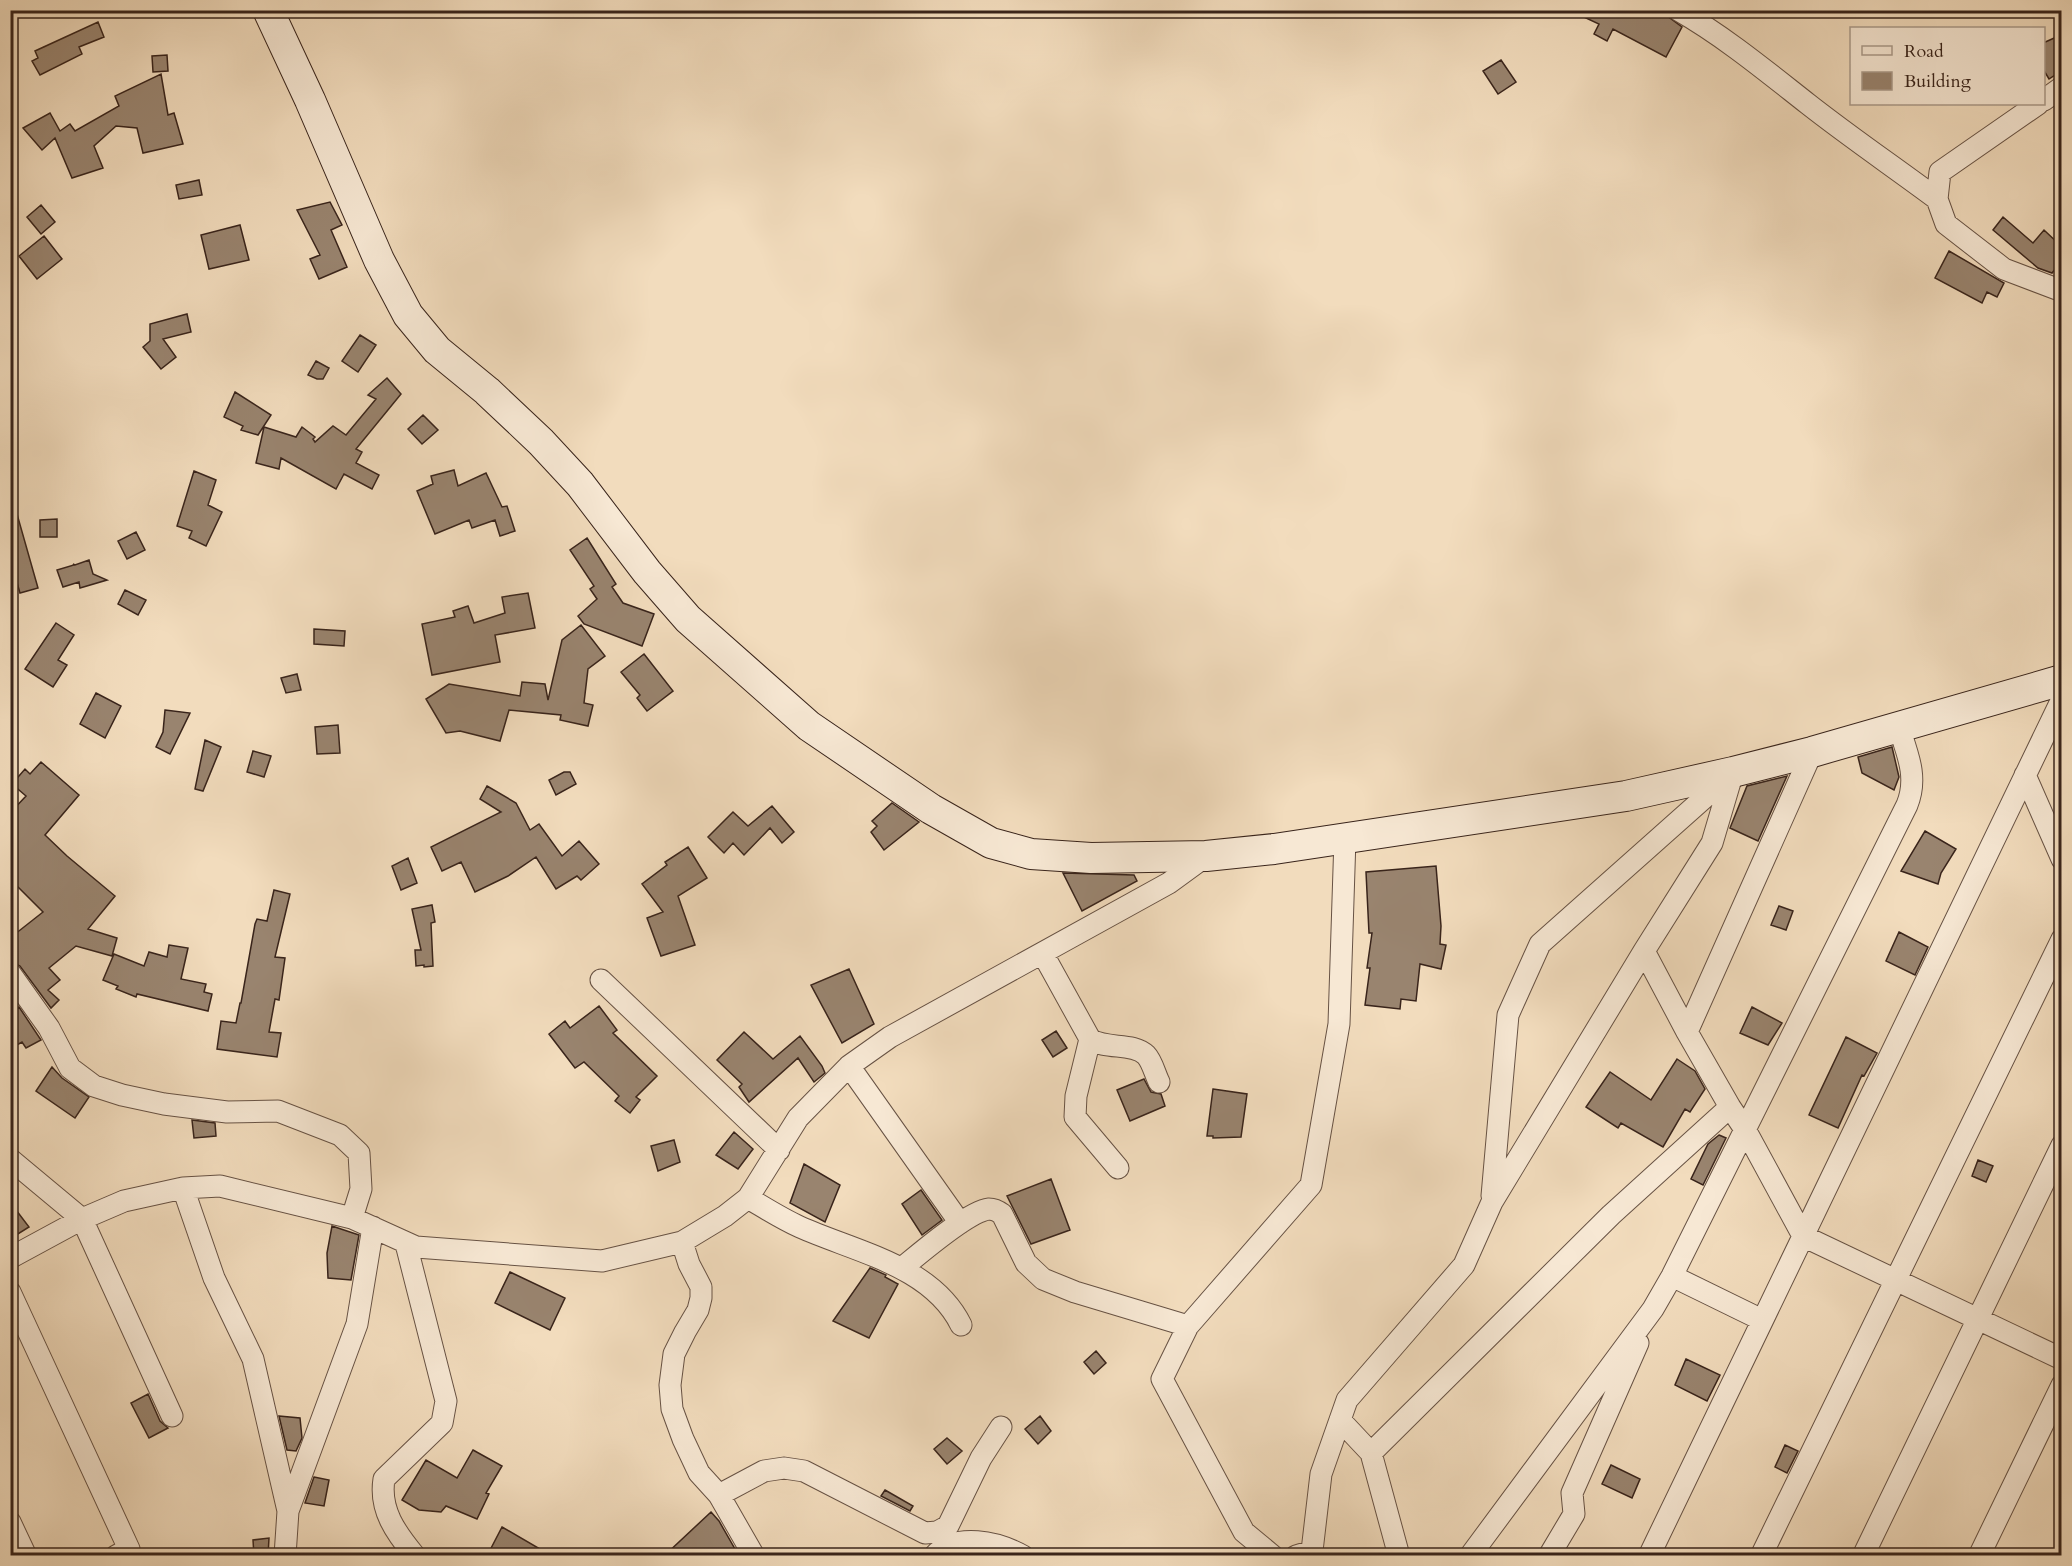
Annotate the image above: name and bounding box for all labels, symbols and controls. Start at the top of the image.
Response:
legend [1850,27,2045,105]
text: Road [1904,39,1944,64]
text: Building [1904,69,1972,94]

